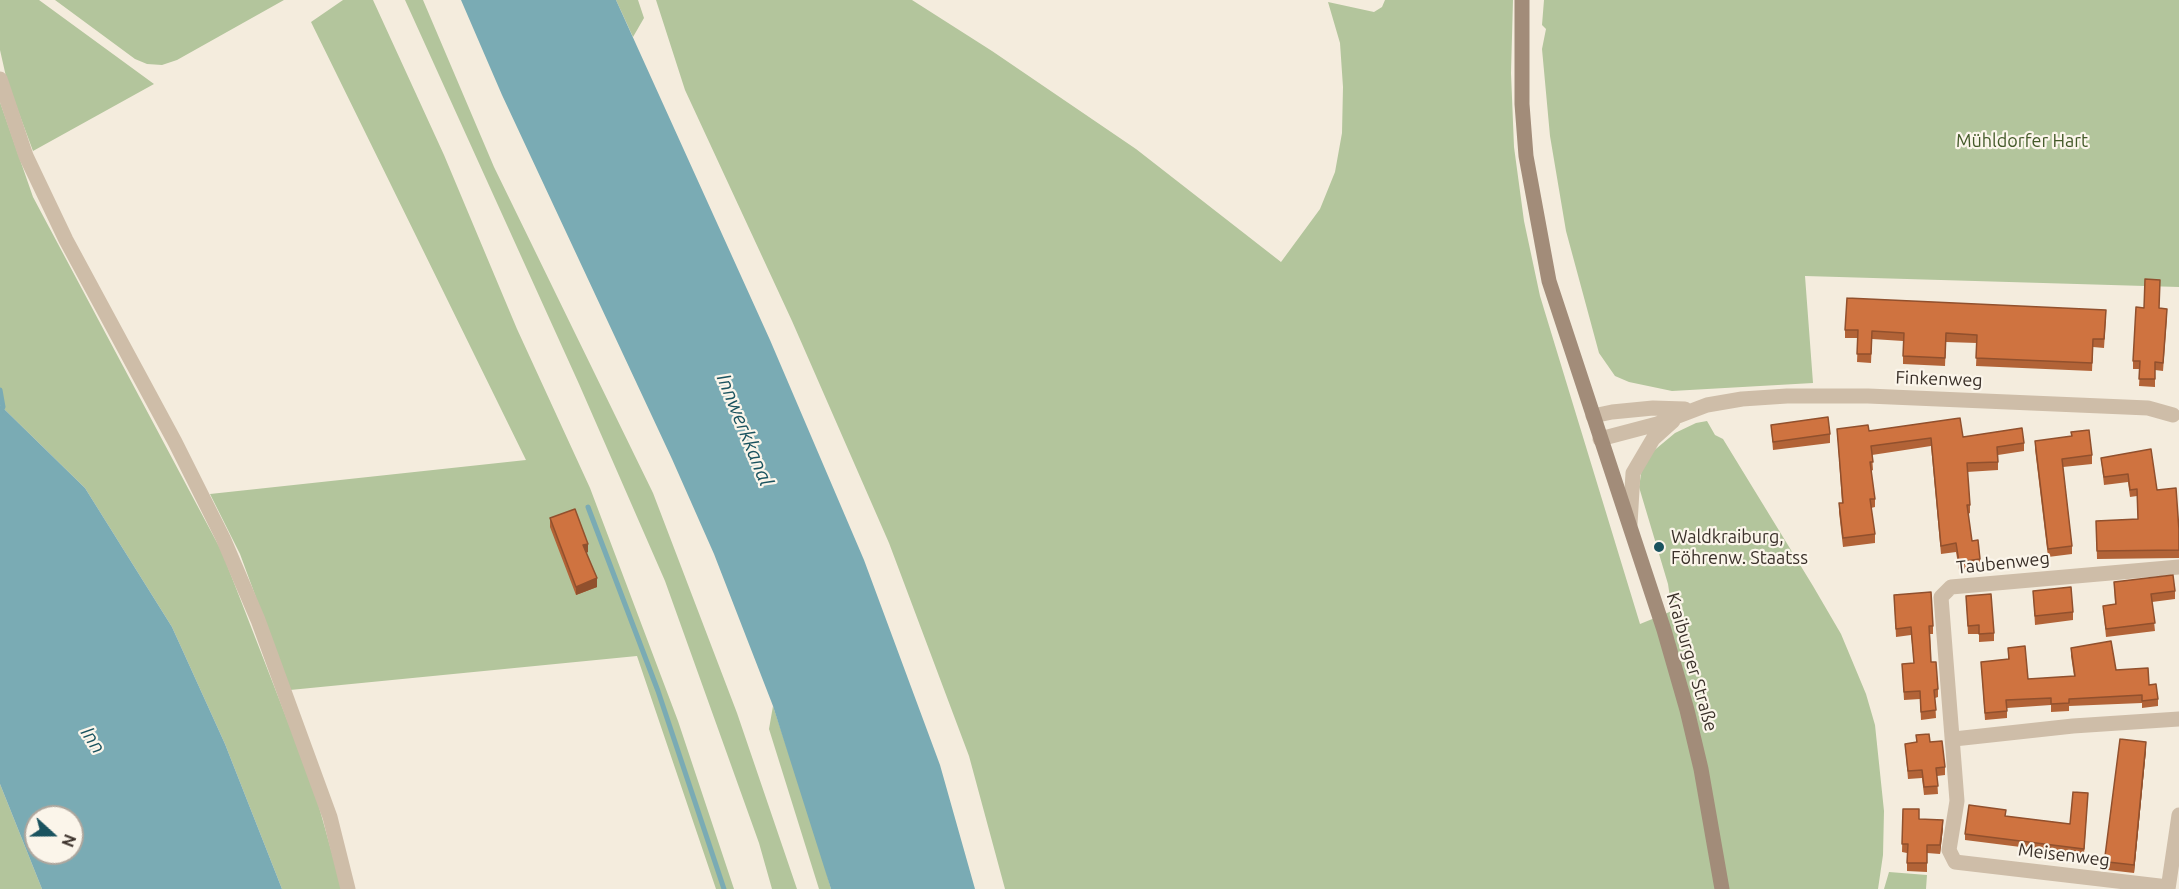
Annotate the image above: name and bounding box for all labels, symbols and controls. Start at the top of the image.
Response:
park label: Mühldorfer Hart [1956,130,2088,152]
street label: Finkenweg [1895,367,1983,391]
water label: Innwerkkanal [712,370,778,490]
place label: Waldkraiburg, Föhrenw. Staatss [1671,526,1808,568]
marker: Waldkraiburg, Föhrenw. Staatss [1652,540,1666,554]
street label: Taubenweg [1955,547,2051,579]
street label: Kraiburger Straße [1662,590,1722,734]
water label: Inn [75,722,111,758]
north arrow [24,805,84,865]
text: N [58,832,79,850]
street label: Meisenweg [2017,839,2111,871]

